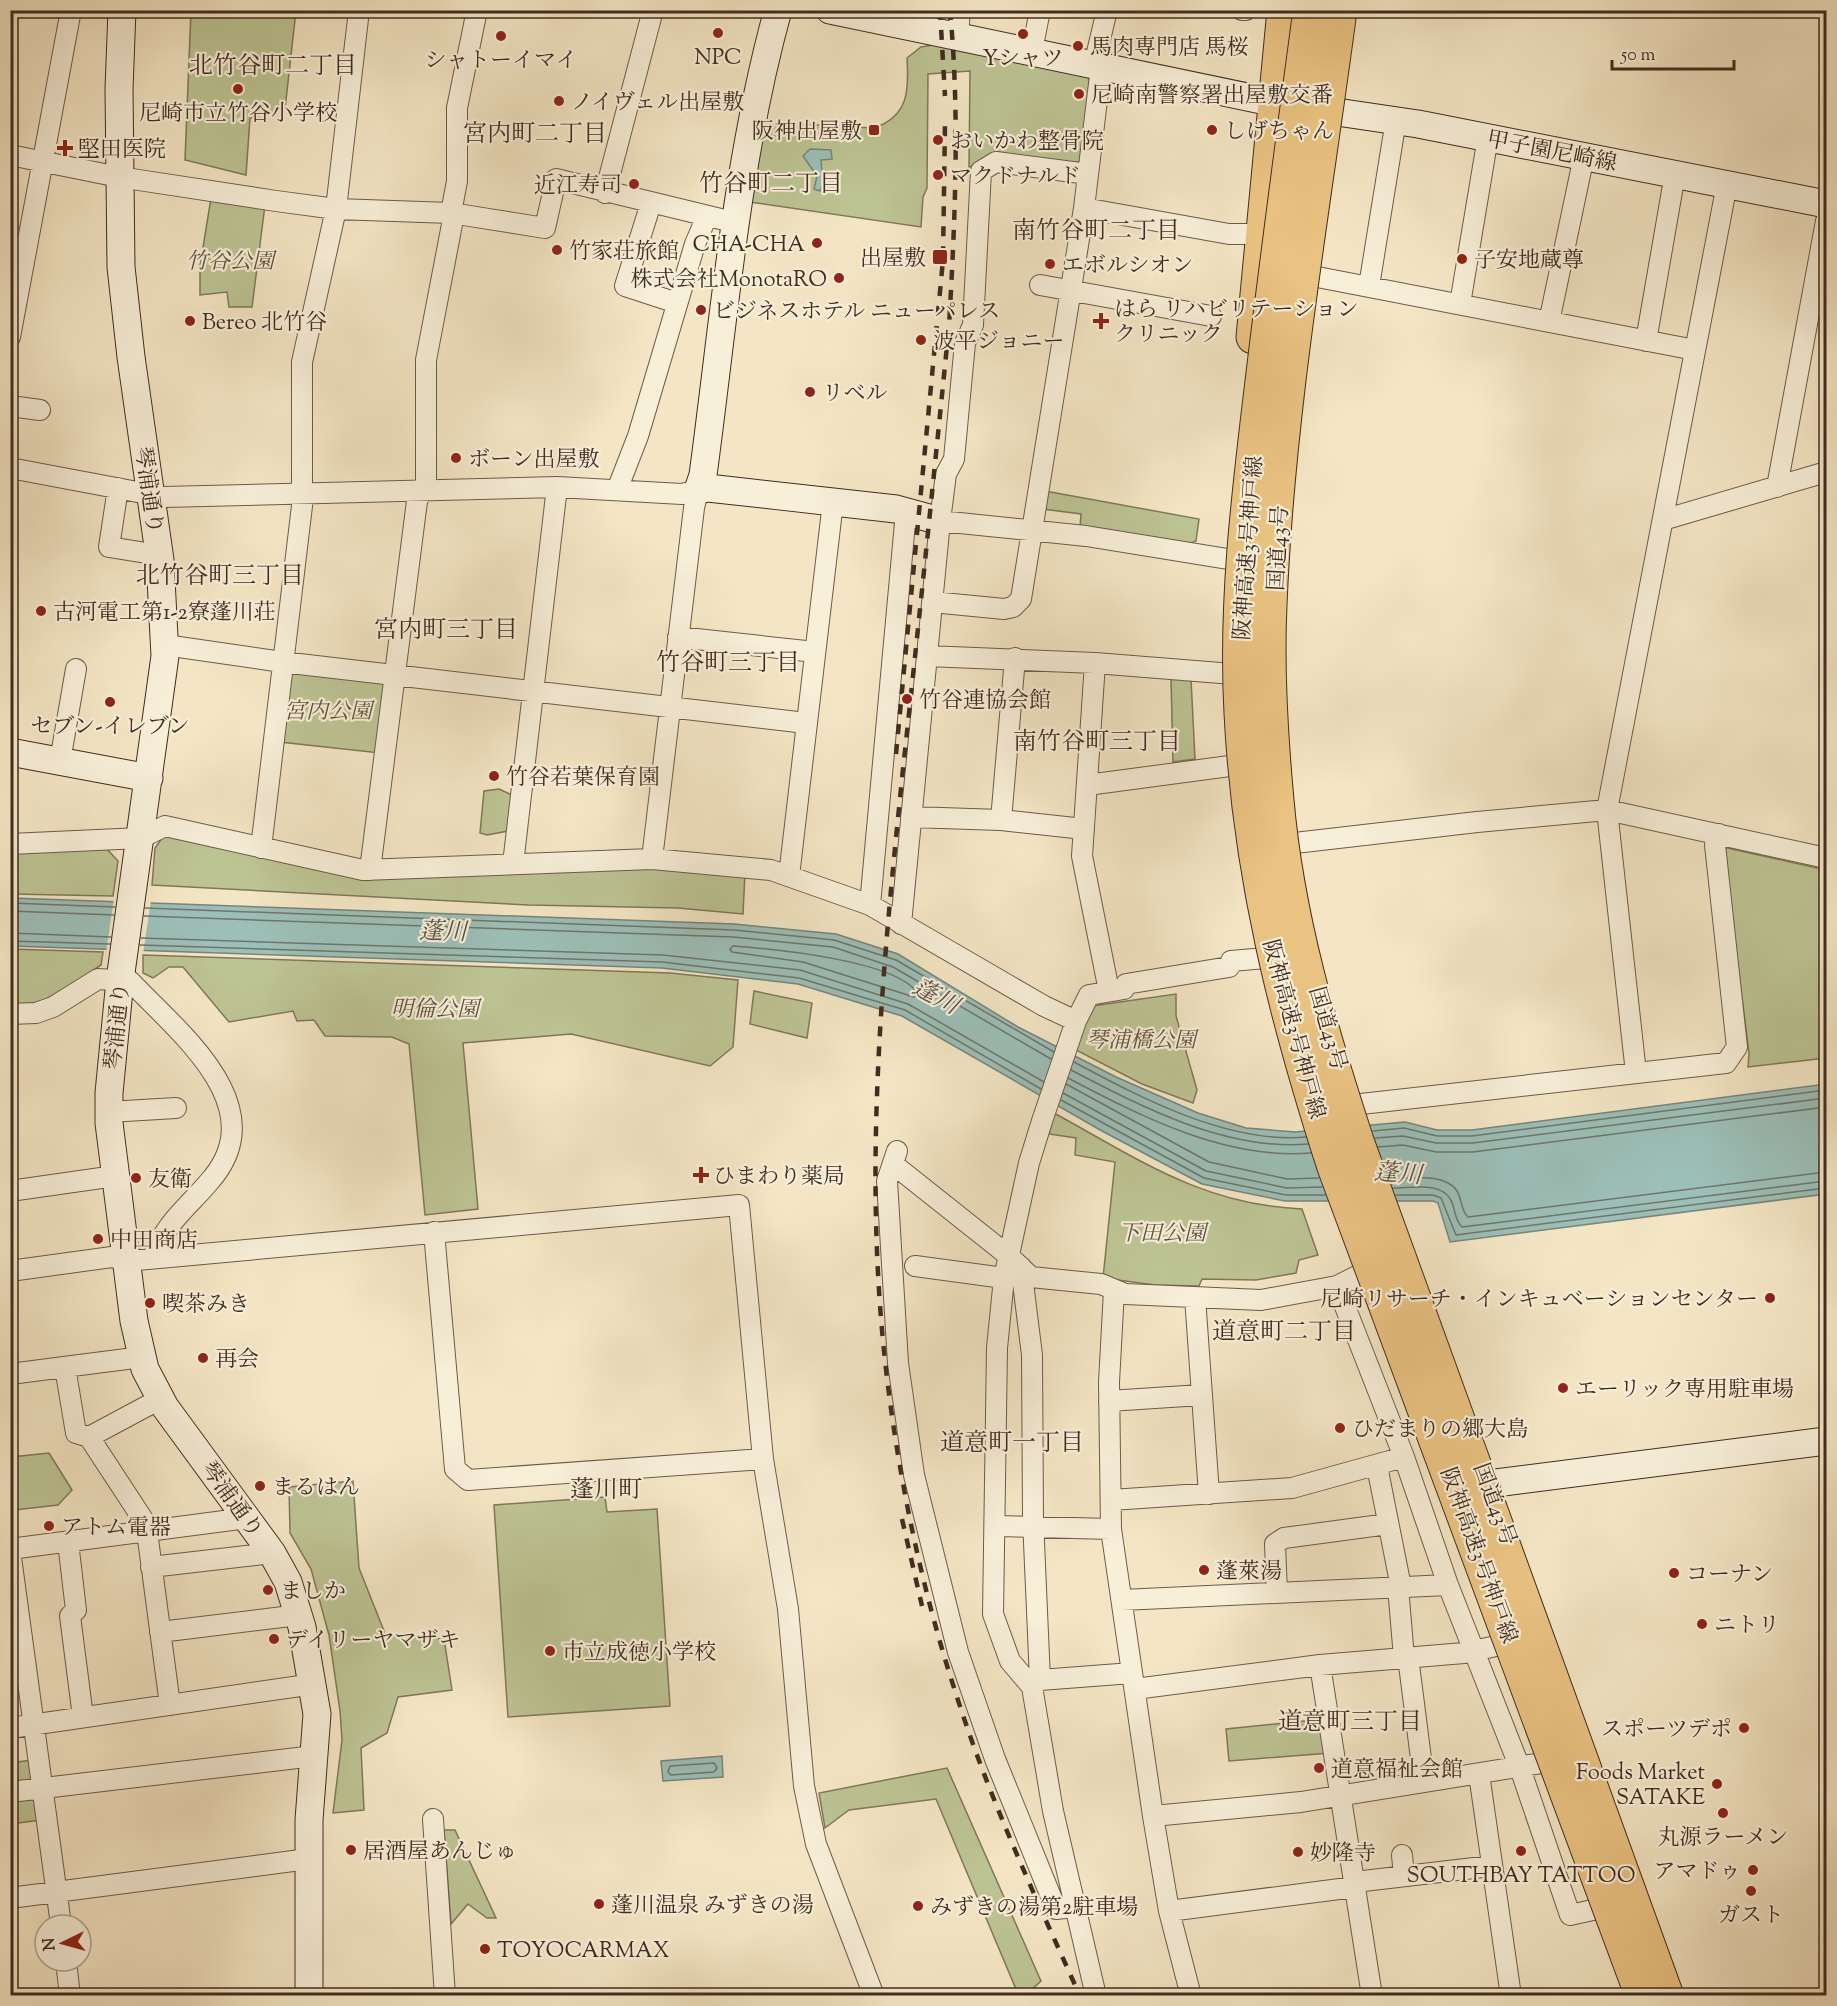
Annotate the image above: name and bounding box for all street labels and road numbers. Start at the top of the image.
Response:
street label: 甲子園尼崎線 [1484,125,1619,181]
street label: 琴浦通り [125,445,169,536]
street label: 阪神高速3号神戸線 [1228,455,1272,642]
street label: 国道43号 [1262,504,1298,592]
street label: 阪神高速3号神戸線 [1253,936,1331,1123]
street label: 琴浦通り [98,981,139,1072]
street label: 国道43号 [1299,983,1353,1075]
street label: 琴浦通り [192,1456,269,1546]
street label: 国道43号 [1463,1459,1523,1551]
street label: 阪神高速3号神戸線 [1431,1464,1524,1648]

